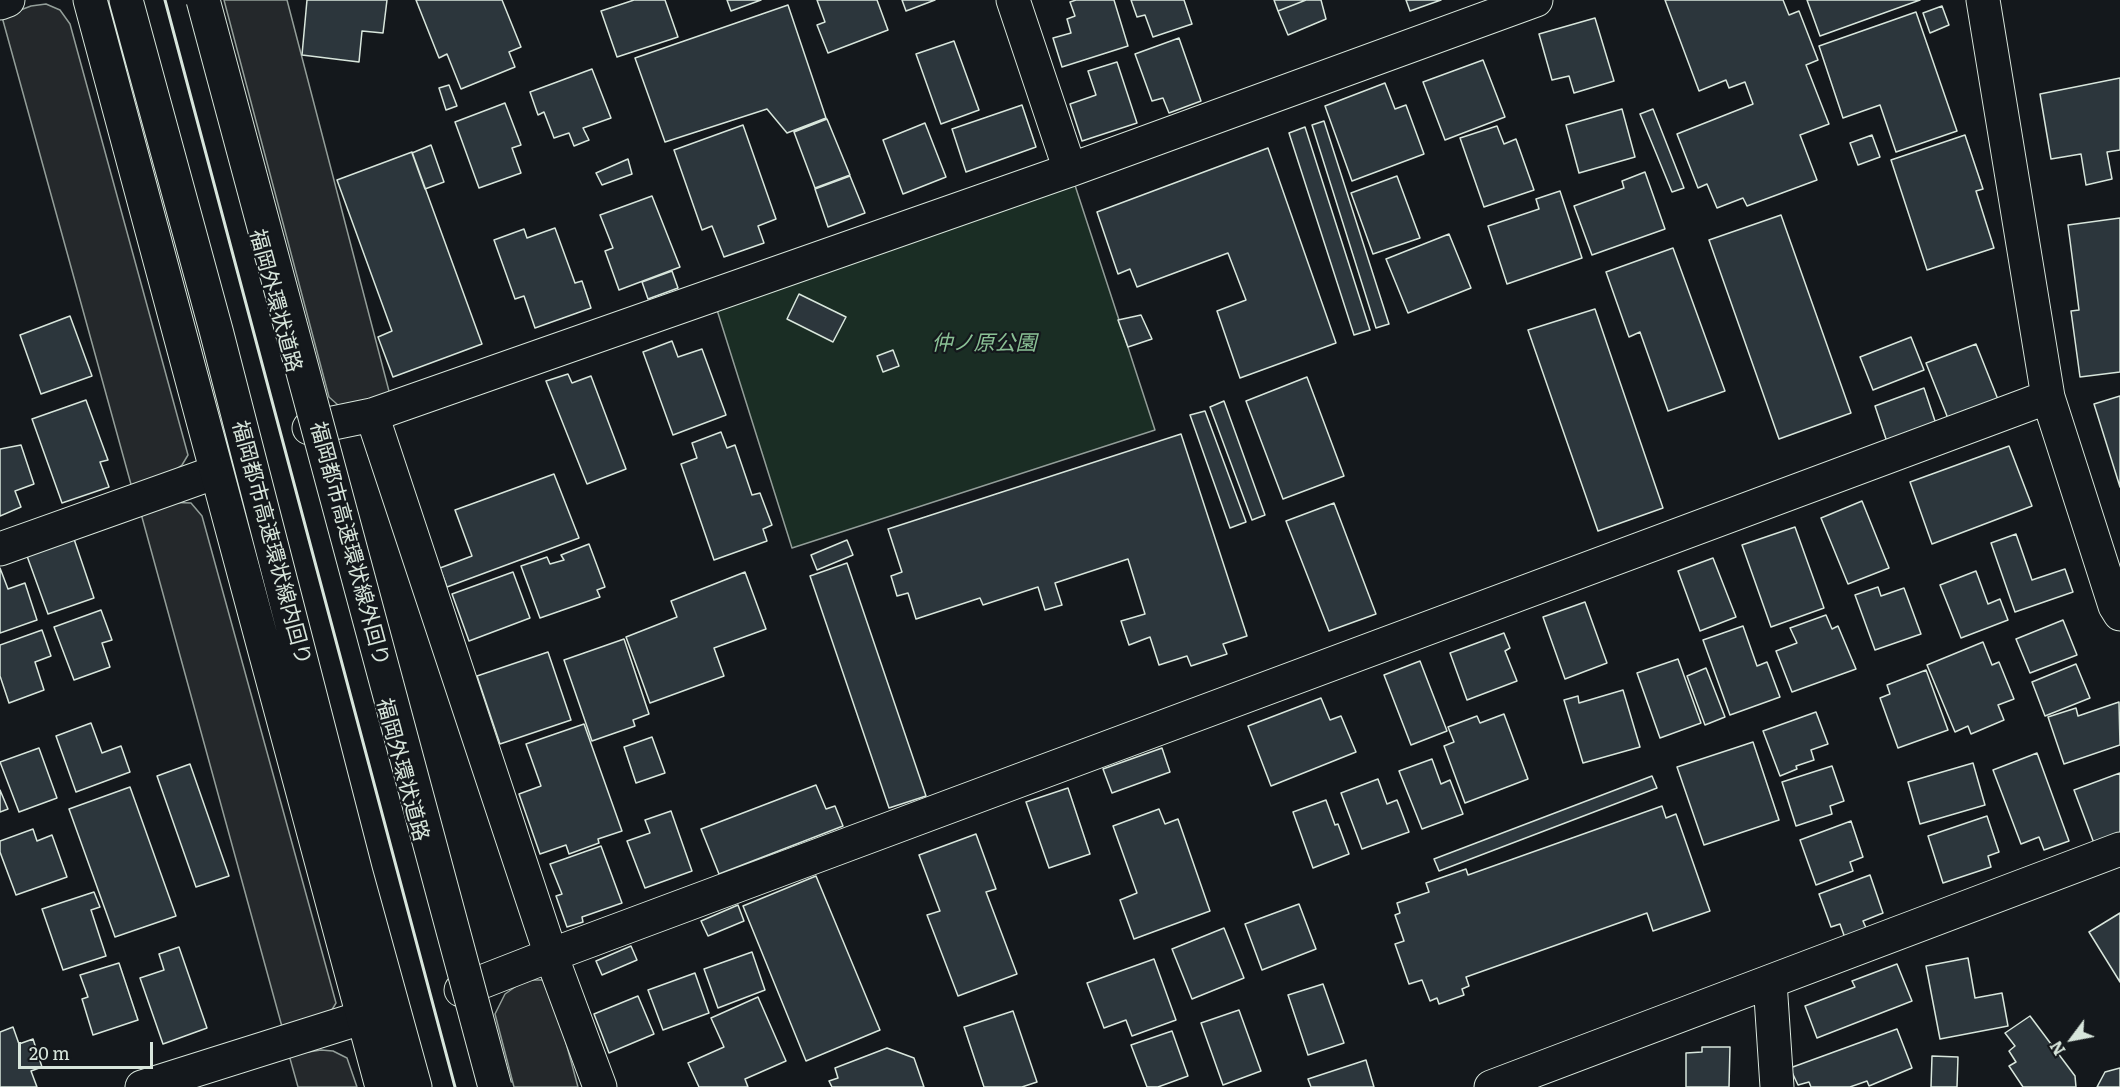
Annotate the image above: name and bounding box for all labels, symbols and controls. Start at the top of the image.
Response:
street label: 福岡外環状道路 [244,227,306,375]
park label: 仲ノ原公園 [932,331,1036,357]
street label: 福岡都市高速環状線内回り [226,418,316,668]
street label: 福岡都市高速環状線外回り [304,419,394,669]
street label: 福岡外環状道路 [371,696,433,844]
north arrow [2042,1009,2102,1069]
scale bar [21,1030,156,1068]
text: N [2043,1036,2070,1061]
text: 20 m [29,1039,70,1066]

